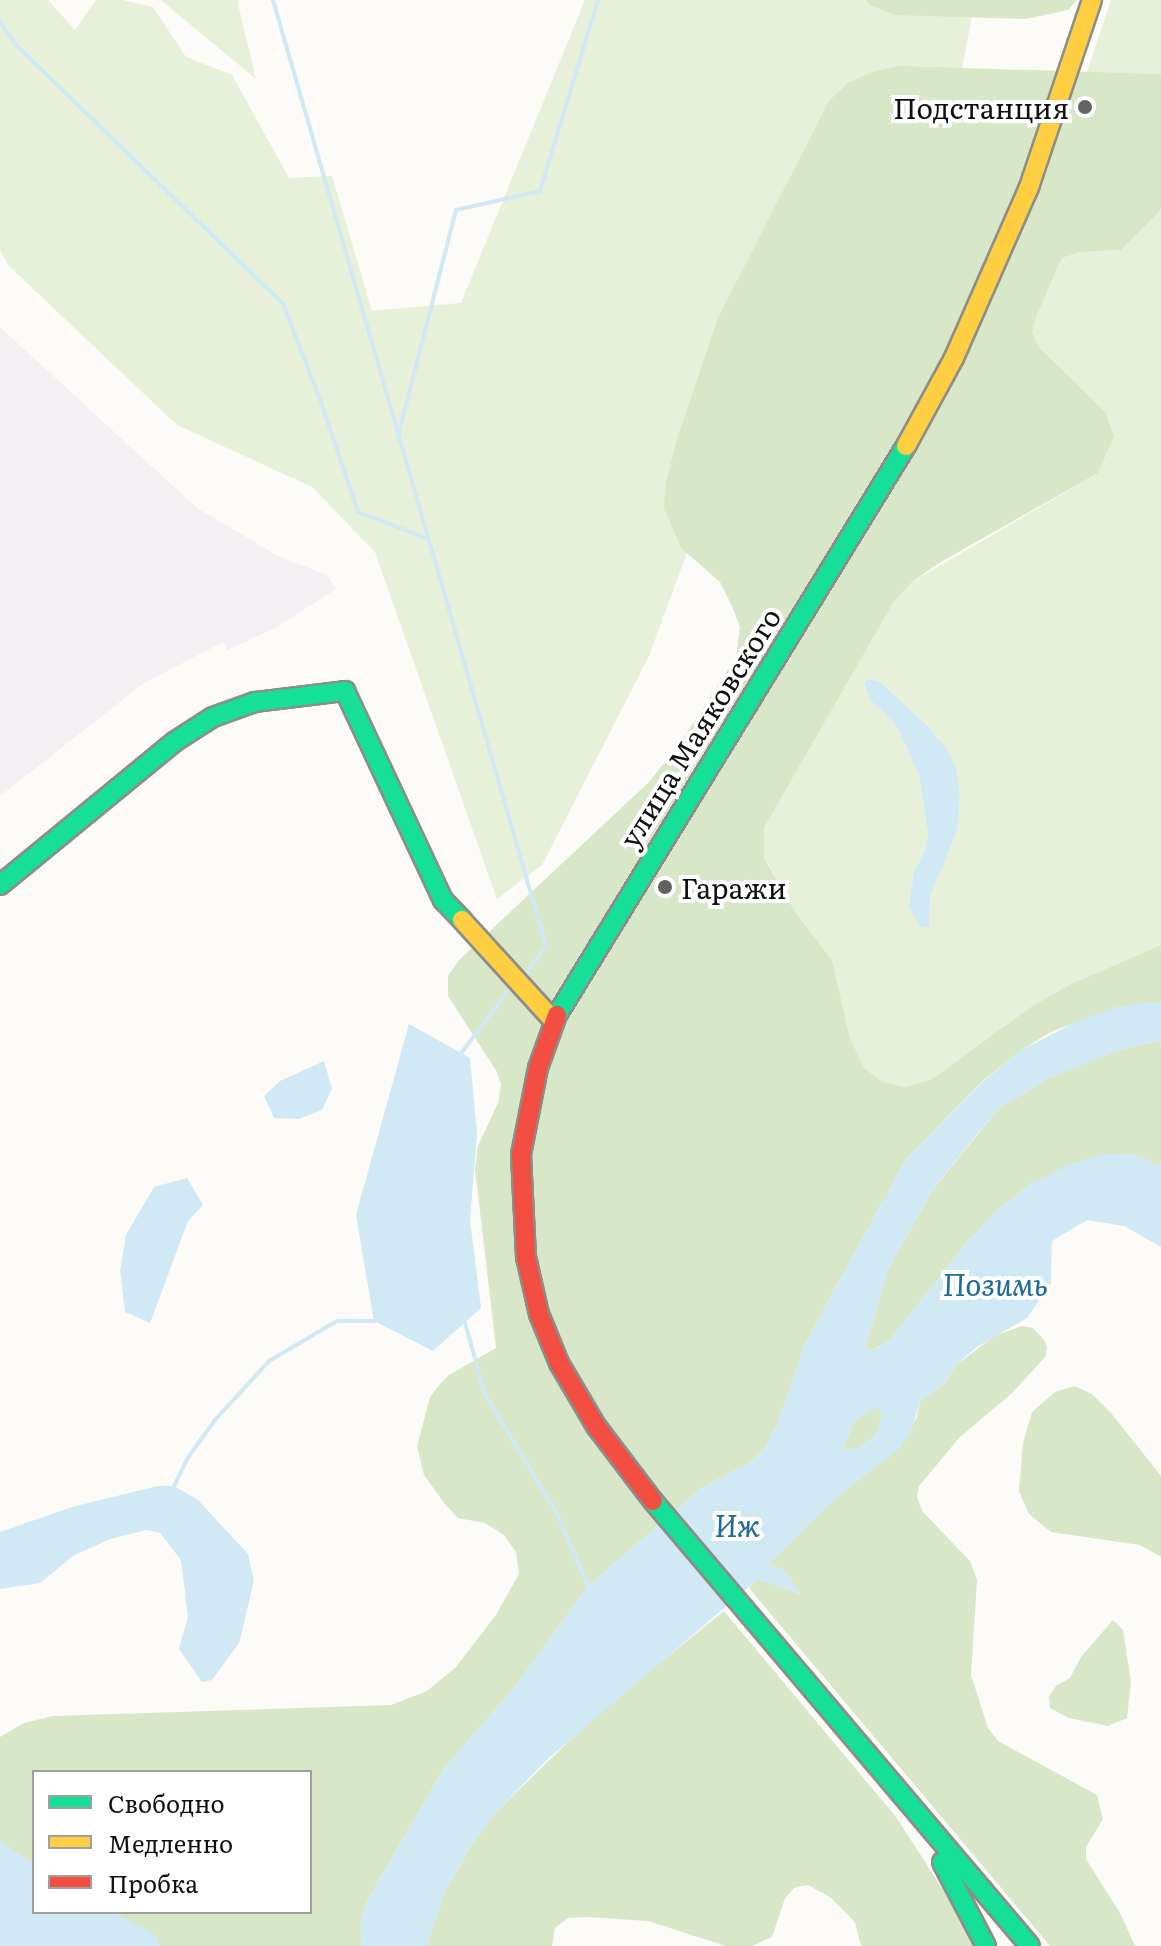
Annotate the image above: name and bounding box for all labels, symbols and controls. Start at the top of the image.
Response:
place label: Подстанция [893,90,1069,124]
marker: Подстанция [1076,98,1094,116]
street label: улица Маяковского [611,601,787,853]
place label: Гаражи [681,870,787,904]
marker: Гаражи [656,878,674,896]
water label: Позимь [942,1265,1048,1301]
water label: Иж [714,1506,760,1542]
legend [32,1770,312,1914]
text: Свободно [108,1785,225,1820]
text: Медленно [108,1825,233,1860]
text: Пробка [108,1865,198,1900]

